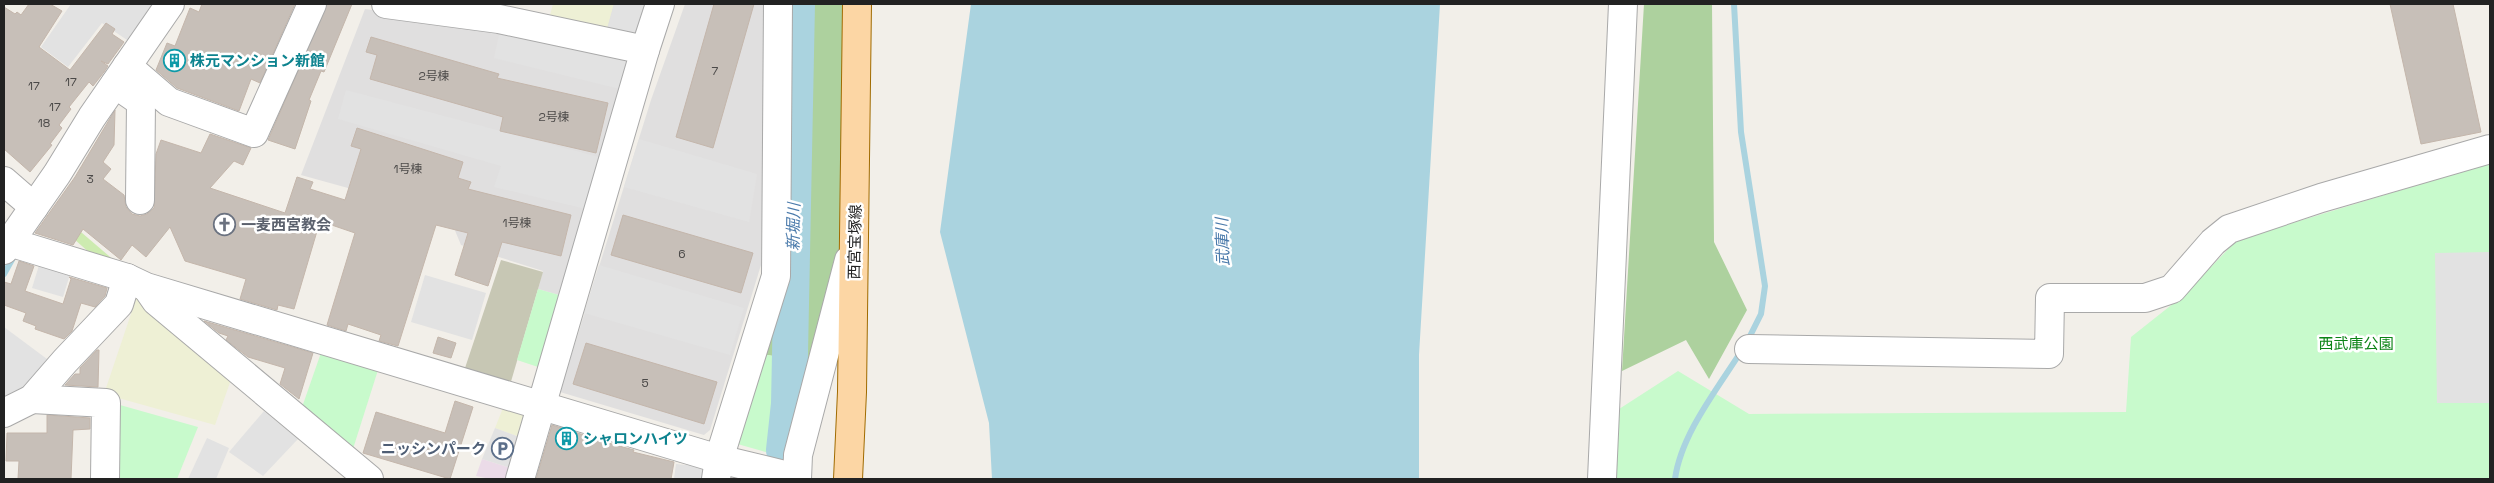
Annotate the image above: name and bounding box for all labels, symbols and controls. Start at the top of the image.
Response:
building icon: 株元マンション新館 [162,49,186,73]
place label: 株元マンション新館 [190,51,325,70]
house number: 7 [712,63,719,79]
house number: 2号棟 [418,68,450,84]
house number: 17 [65,74,77,90]
house number: 17 [28,78,40,94]
house number: 17 [49,99,61,115]
house number: 2号棟 [538,109,570,125]
house number: 18 [38,115,50,131]
house number: 1号棟 [393,161,423,177]
house number: 3 [86,171,94,187]
water label: 新堀川 [783,201,804,251]
street label: 西宮宝塚線 [844,204,865,280]
church icon: 一麦西宮教会 [213,213,237,237]
place label: 一麦西宮教会 [241,215,331,234]
house number: 1号棟 [502,215,532,231]
water label: 武庫川 [1211,216,1234,266]
house number: 6 [678,246,686,262]
park label: 西武庫公園 [2318,334,2394,353]
house number: 5 [641,375,649,391]
building icon: シャロンハイツ [555,427,579,451]
place label: シャロンハイツ [583,429,688,448]
parking icon: ニッシンパーク [490,437,514,461]
place label: ニッシンパーク [381,439,486,458]

